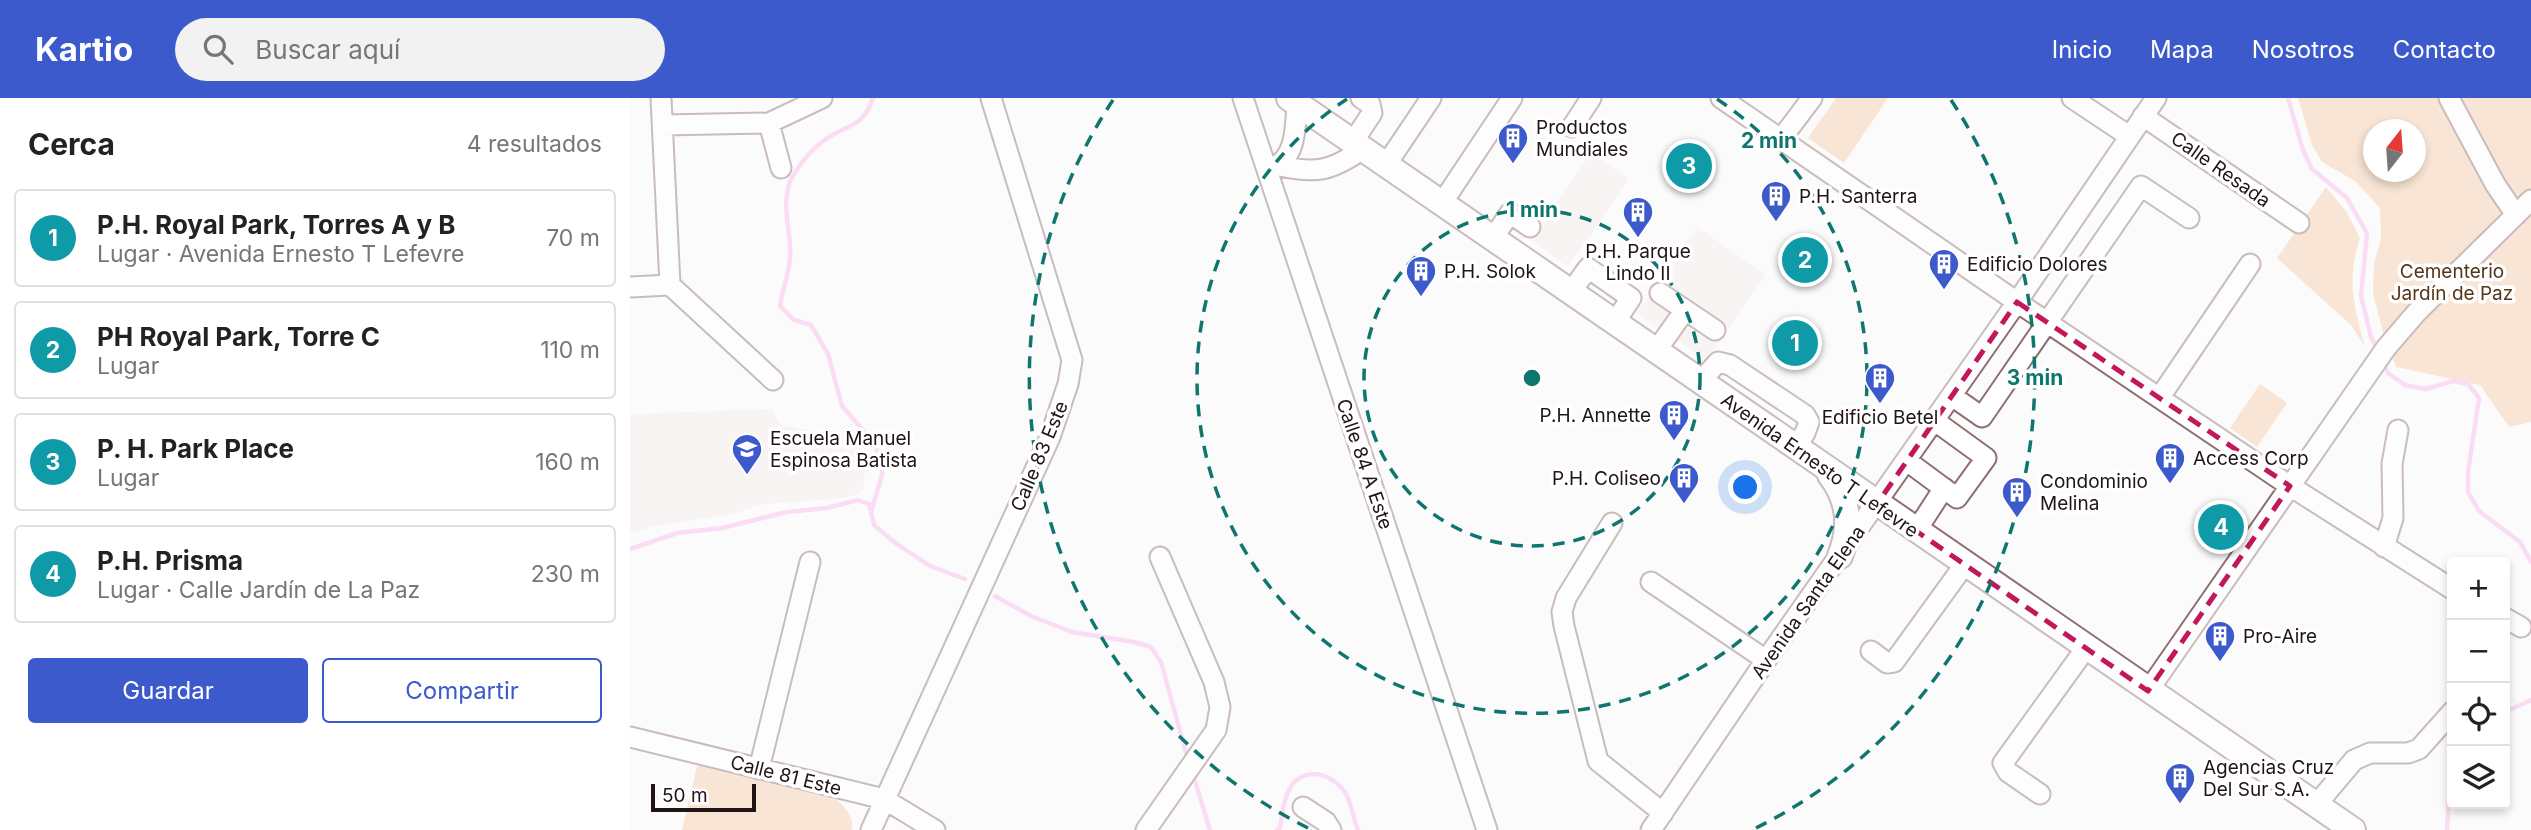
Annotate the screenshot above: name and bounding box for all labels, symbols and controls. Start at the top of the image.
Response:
search box [175,18,665,81]
text: Kartio [35,29,133,69]
icon: search [199,30,237,68]
text: Buscar aquí [255,34,400,65]
text: Inicio [2052,35,2112,64]
text: Mapa [2150,35,2214,64]
text: Nosotros [2252,35,2355,64]
text: Contacto [2393,35,2496,64]
place label: Productos Mundiales [1536,116,1628,161]
north arrow [2363,119,2426,182]
building icon: Productos Mundiales [1496,121,1530,165]
text: Cerca [28,126,115,162]
street label: Calle Resada [2167,127,2275,212]
text: 2 min [1741,128,1797,153]
text: 4 resultados [467,130,602,158]
pin: 3 [1666,140,1712,192]
building icon: P.H. Santerra [1759,179,1793,223]
place label: P.H. Santerra [1799,185,1917,208]
building icon: P.H. Parque Lindo II [1621,195,1655,239]
text: 1 min [1506,197,1558,222]
text: P.H. Royal Park, Torres A y B [97,209,456,240]
text: 1 [48,224,58,252]
text: 70 m [546,224,600,252]
pin: 2 [1782,234,1828,286]
text: Lugar · Avenida Ernesto T Lefevre [97,240,464,268]
place label: P.H. Parque Lindo II [1585,240,1691,285]
building icon: Edificio Dolores [1927,247,1961,291]
place label: Edificio Dolores [1967,253,2108,276]
building icon: P.H. Solok [1404,254,1438,298]
place label: P.H. Solok [1444,260,1536,283]
park label: Cementerio Jardín de Paz [2391,260,2513,305]
pin: 1 [1772,317,1818,369]
text: PH Royal Park, Torre C [97,321,380,352]
text: 2 [46,336,60,364]
text: 110 m [540,336,600,364]
text: Lugar [97,352,159,380]
building icon: Edificio Betel [1863,361,1897,405]
text: 3 min [2007,365,2063,390]
centre of rings [1520,366,1544,390]
street label: Avenida Ernesto T Lefevre [1717,388,1923,542]
street label: Calle 84 A Este [1331,396,1398,532]
street label: Calle 83 Este [1006,398,1073,515]
building icon: P.H. Annette [1657,398,1691,442]
place label: P.H. Annette [1540,404,1651,427]
place label: Edificio Betel [1822,406,1938,429]
place label: Escuela Manuel Espinosa Batista [770,427,917,472]
school or university icon: Escuela Manuel Espinosa Batista [730,432,764,476]
text: P. H. Park Place [97,433,294,464]
building icon: Access Corp [2153,441,2187,485]
place label: Access Corp [2193,447,2309,470]
text: 3 [46,448,60,476]
text: 160 m [535,448,600,476]
building icon: P.H. Coliseo [1667,461,1701,505]
text: Lugar [97,464,159,492]
place label: P.H. Coliseo [1552,467,1661,490]
your location [1728,470,1762,504]
place label: Condominio Melina [2040,470,2148,515]
building icon: Condominio Melina [2000,475,2034,519]
pin: 4 [2198,501,2244,553]
street label: Avenida Santa Elena [1747,521,1870,683]
text: P.H. Prisma [97,545,243,576]
map controls [2447,557,2510,809]
button: + [2447,557,2510,620]
text: 4 [45,560,61,588]
text: 230 m [531,560,600,588]
text: Lugar · Calle Jardín de La Paz [97,576,420,604]
building icon: Pro-Aire [2203,619,2237,663]
button: − [2447,620,2510,683]
place label: Pro-Aire [2243,625,2317,648]
button: Guardar [28,658,308,723]
button: Compartir [322,658,602,723]
button: locate [2447,683,2510,746]
button: layers [2447,746,2510,809]
street label: Calle 81 Este [728,751,844,800]
place label: Agencias Cruz Del Sur S.A. [2203,756,2334,801]
building icon: Agencias Cruz Del Sur S.A. [2163,761,2197,805]
scale bar [651,781,756,813]
text: 50 m [662,784,708,807]

